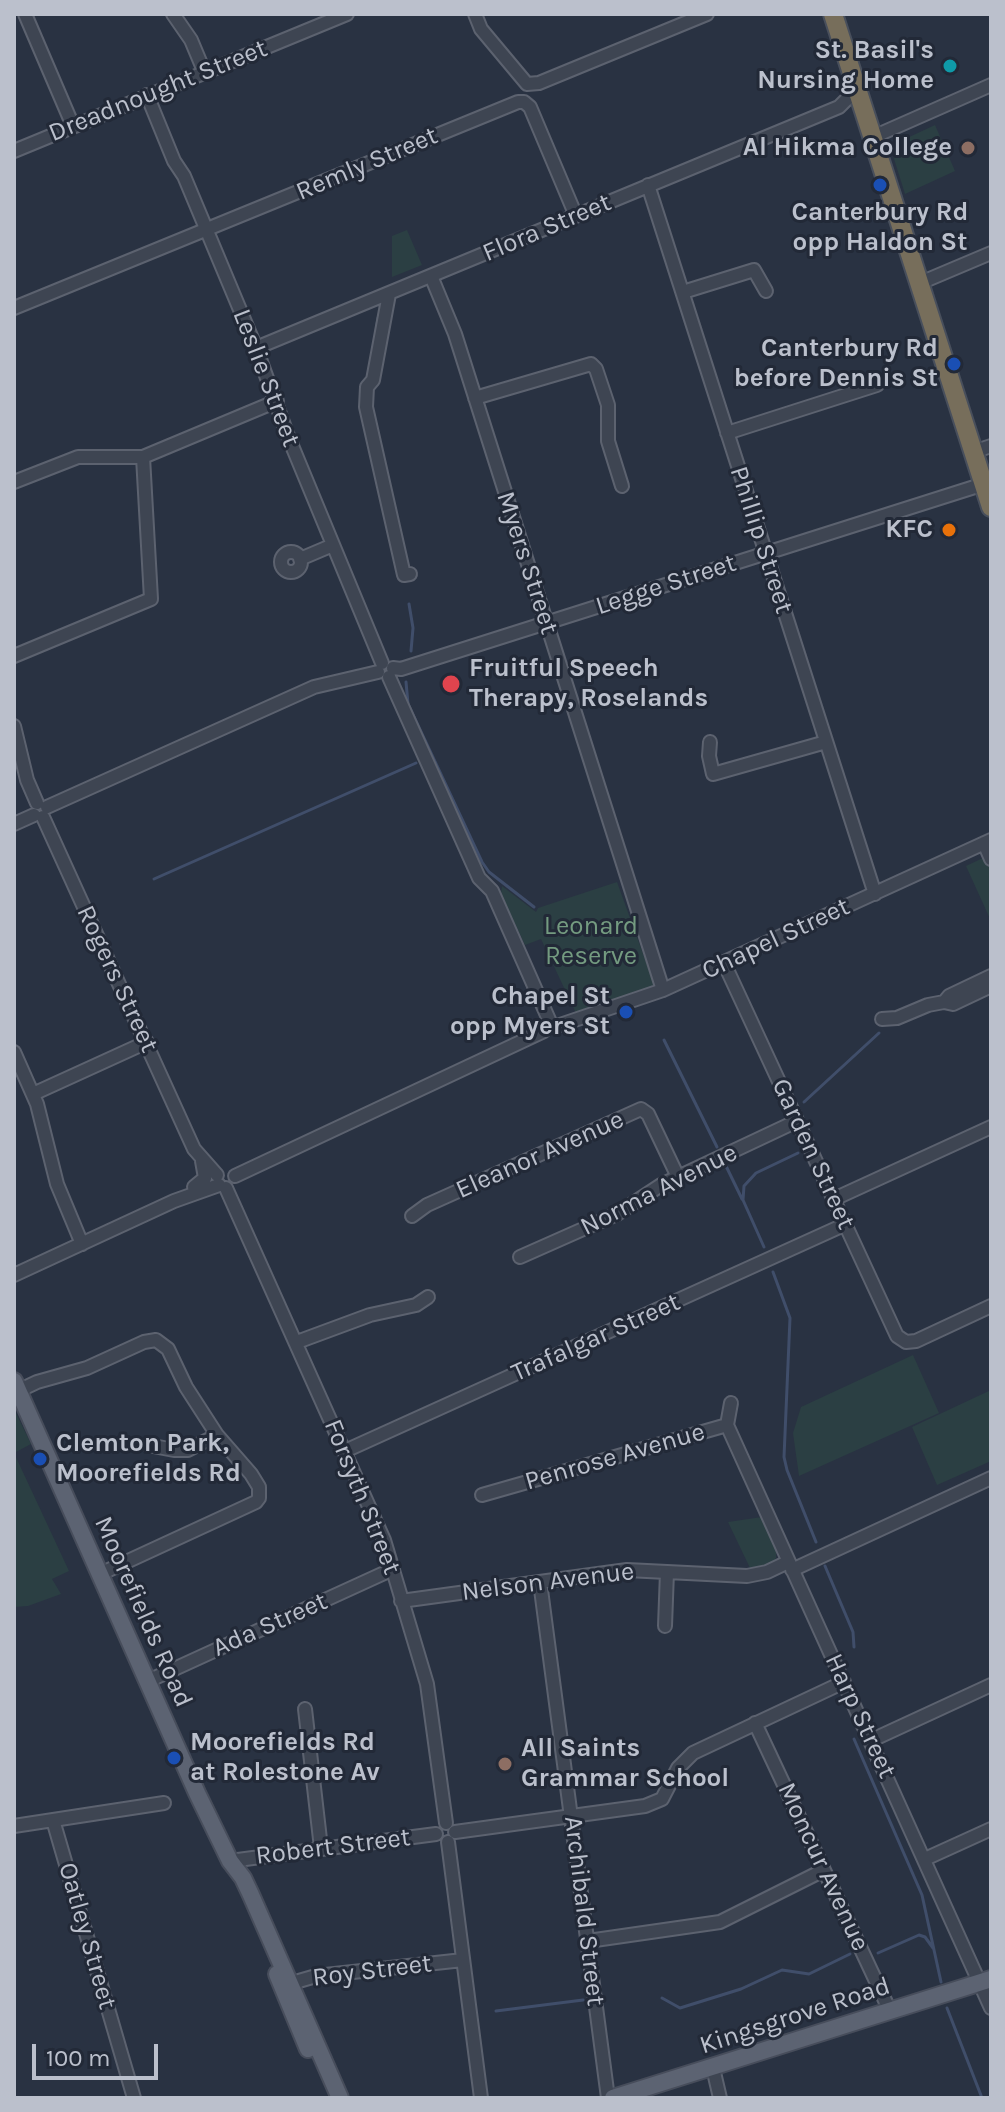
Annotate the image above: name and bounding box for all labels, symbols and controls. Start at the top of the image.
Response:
street label: Dreadnought Street [44,33,272,149]
place label: St. Basil's Nursing Home [757,35,934,96]
marker: St. Basil's Nursing Home [941,57,959,75]
street label: Remly Street [292,120,442,208]
place label: Al Hikma College [743,132,952,164]
marker: Al Hikma College [959,139,977,157]
marker: Canterbury Rd opp Haldon St [871,176,889,194]
street label: Flora Street [478,187,616,269]
place label: Canterbury Rd opp Haldon St [792,197,968,258]
street label: Leslie Street [225,305,307,451]
place label: Canterbury Rd before Dennis St [734,333,938,394]
marker: Canterbury Rd before Dennis St [945,355,963,373]
street label: Phillip Street [723,462,799,618]
street label: Myers Street [489,488,565,638]
place label: KFC [885,514,933,546]
marker: KFC [940,521,958,539]
street label: Legge Street [592,548,740,622]
place label: Fruitful Speech Therapy, Roselands [469,653,708,714]
marker: Fruitful Speech Therapy, Roselands [440,673,462,695]
street label: Chapel Street [697,891,855,987]
street label: Rogers Street [69,900,165,1058]
park label: Leonard Reserve [544,911,638,972]
place label: Chapel St opp Myers St [450,981,610,1042]
marker: Chapel St opp Myers St [617,1003,635,1021]
street label: Garden Street [765,1074,861,1234]
street label: Eleanor Avenue [451,1104,629,1206]
street label: Norma Avenue [575,1137,743,1243]
street label: Trafalgar Street [507,1287,685,1389]
street label: Forsyth Street [317,1415,407,1579]
street label: Penrose Avenue [521,1416,709,1498]
place label: Clemton Park, Moorefields Rd [56,1428,241,1490]
marker: Clemton Park, Moorefields Rd [31,1450,49,1468]
street label: Moorefields Road [87,1512,199,1712]
street label: Nelson Avenue [460,1556,636,1608]
street label: Ada Street [208,1586,332,1664]
street label: Harp Street [818,1649,902,1783]
place label: Moorefields Rd at Rolestone Av [190,1727,380,1788]
place label: All Saints Grammar School [521,1733,729,1794]
marker: Moorefields Rd at Rolestone Av [165,1749,183,1767]
marker: All Saints Grammar School [496,1755,514,1773]
street label: Moncur Avenue [770,1778,876,1956]
street label: Archibald Street [557,1814,611,2008]
street label: Robert Street [254,1822,412,1872]
street label: Oatley Street [51,1859,123,2013]
street label: Roy Street [311,1948,433,1994]
street label: Kingsgrove Road [696,1971,894,2061]
scale bar [36,2028,162,2078]
text: 100 m [46,2044,111,2072]

